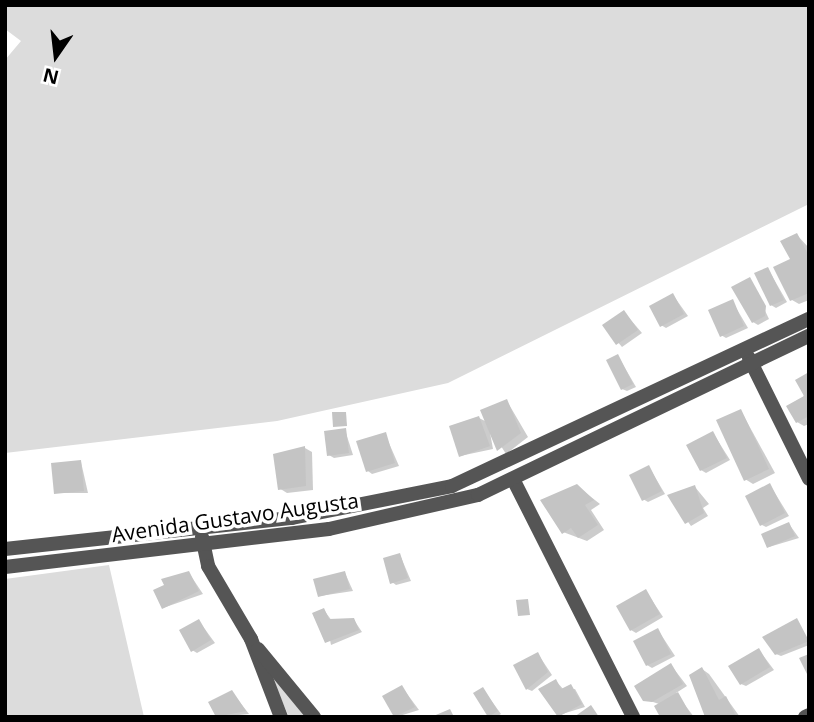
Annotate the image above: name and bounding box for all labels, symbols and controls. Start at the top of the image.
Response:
north arrow [21,21,91,91]
text: N [40,62,62,91]
street label: Avenida Gustavo Augusta [110,487,360,547]

